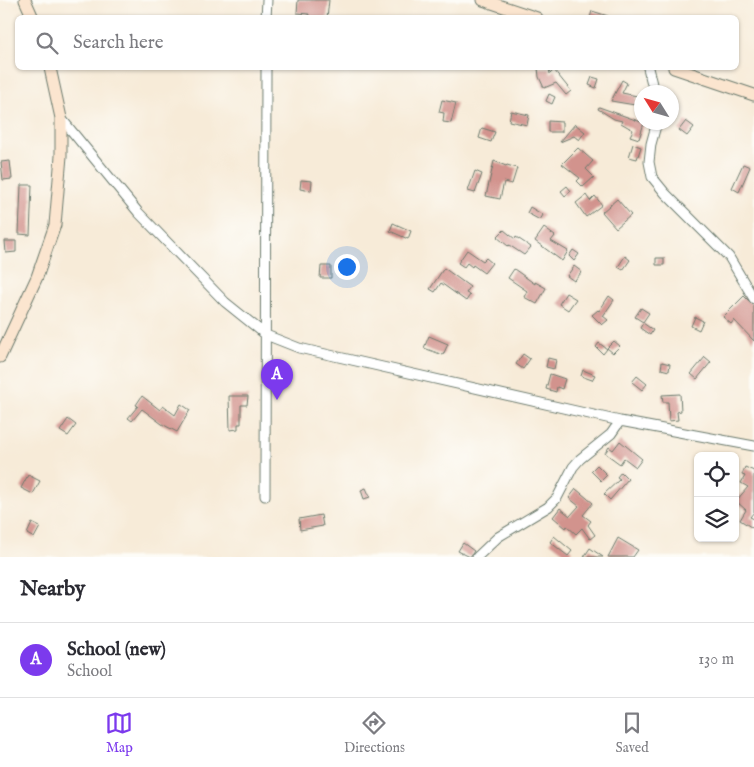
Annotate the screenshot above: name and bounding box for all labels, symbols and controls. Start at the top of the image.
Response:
search box [15,15,739,70]
icon: search [33,29,61,57]
text: Search here [73,31,164,55]
north arrow [634,85,679,130]
your location [334,254,360,280]
pin: A [261,359,293,400]
map controls [694,452,739,542]
button: locate [694,452,739,497]
button: layers [694,497,739,542]
text: Nearby [20,576,85,603]
text: School (new) [67,638,166,662]
text: A [31,650,41,670]
text: 130 m [698,650,734,670]
text: School [67,662,112,682]
tab: Map [105,709,133,757]
tab: Directions [344,709,405,757]
tab: Saved [616,709,649,757]

